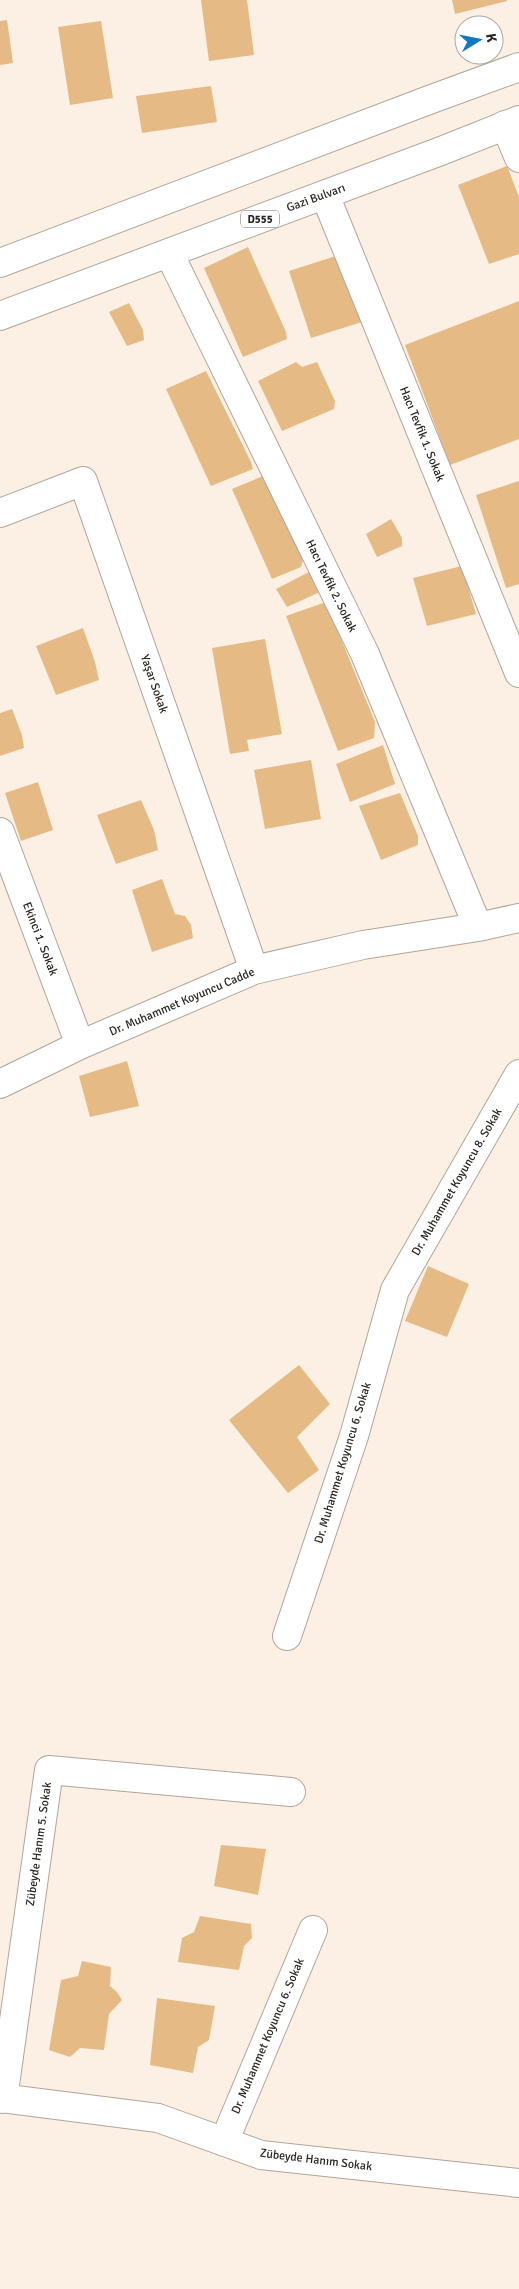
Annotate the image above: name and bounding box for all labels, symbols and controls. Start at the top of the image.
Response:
north arrow [454,15,504,65]
text: K [482,32,500,44]
street label: Gazi Bulvarı [284,180,348,216]
road number: D555 [241,210,279,228]
street label: Hacı Tevfik 1. Sokak [396,384,448,484]
street label: Hacı Tevfik 2. Sokak [302,537,360,635]
street label: Yaşar Sokak [137,653,171,715]
street label: Ekinci 1. Sokak [19,900,61,978]
street label: Dr. Muhammet Koyuncu Cadde [107,965,257,1039]
street label: Dr. Muhammet Koyuncu 8. Sokak [409,1106,505,1258]
street label: Dr. Muhammet Koyuncu 6. Sokak [311,1381,375,1545]
street label: Zübeyde Hanım 5. Sokak [23,1781,55,1907]
street label: Dr. Muhammet Koyuncu 6. Sokak [228,1956,308,2116]
street label: Zübeyde Hanım Sokak [259,2146,373,2174]

